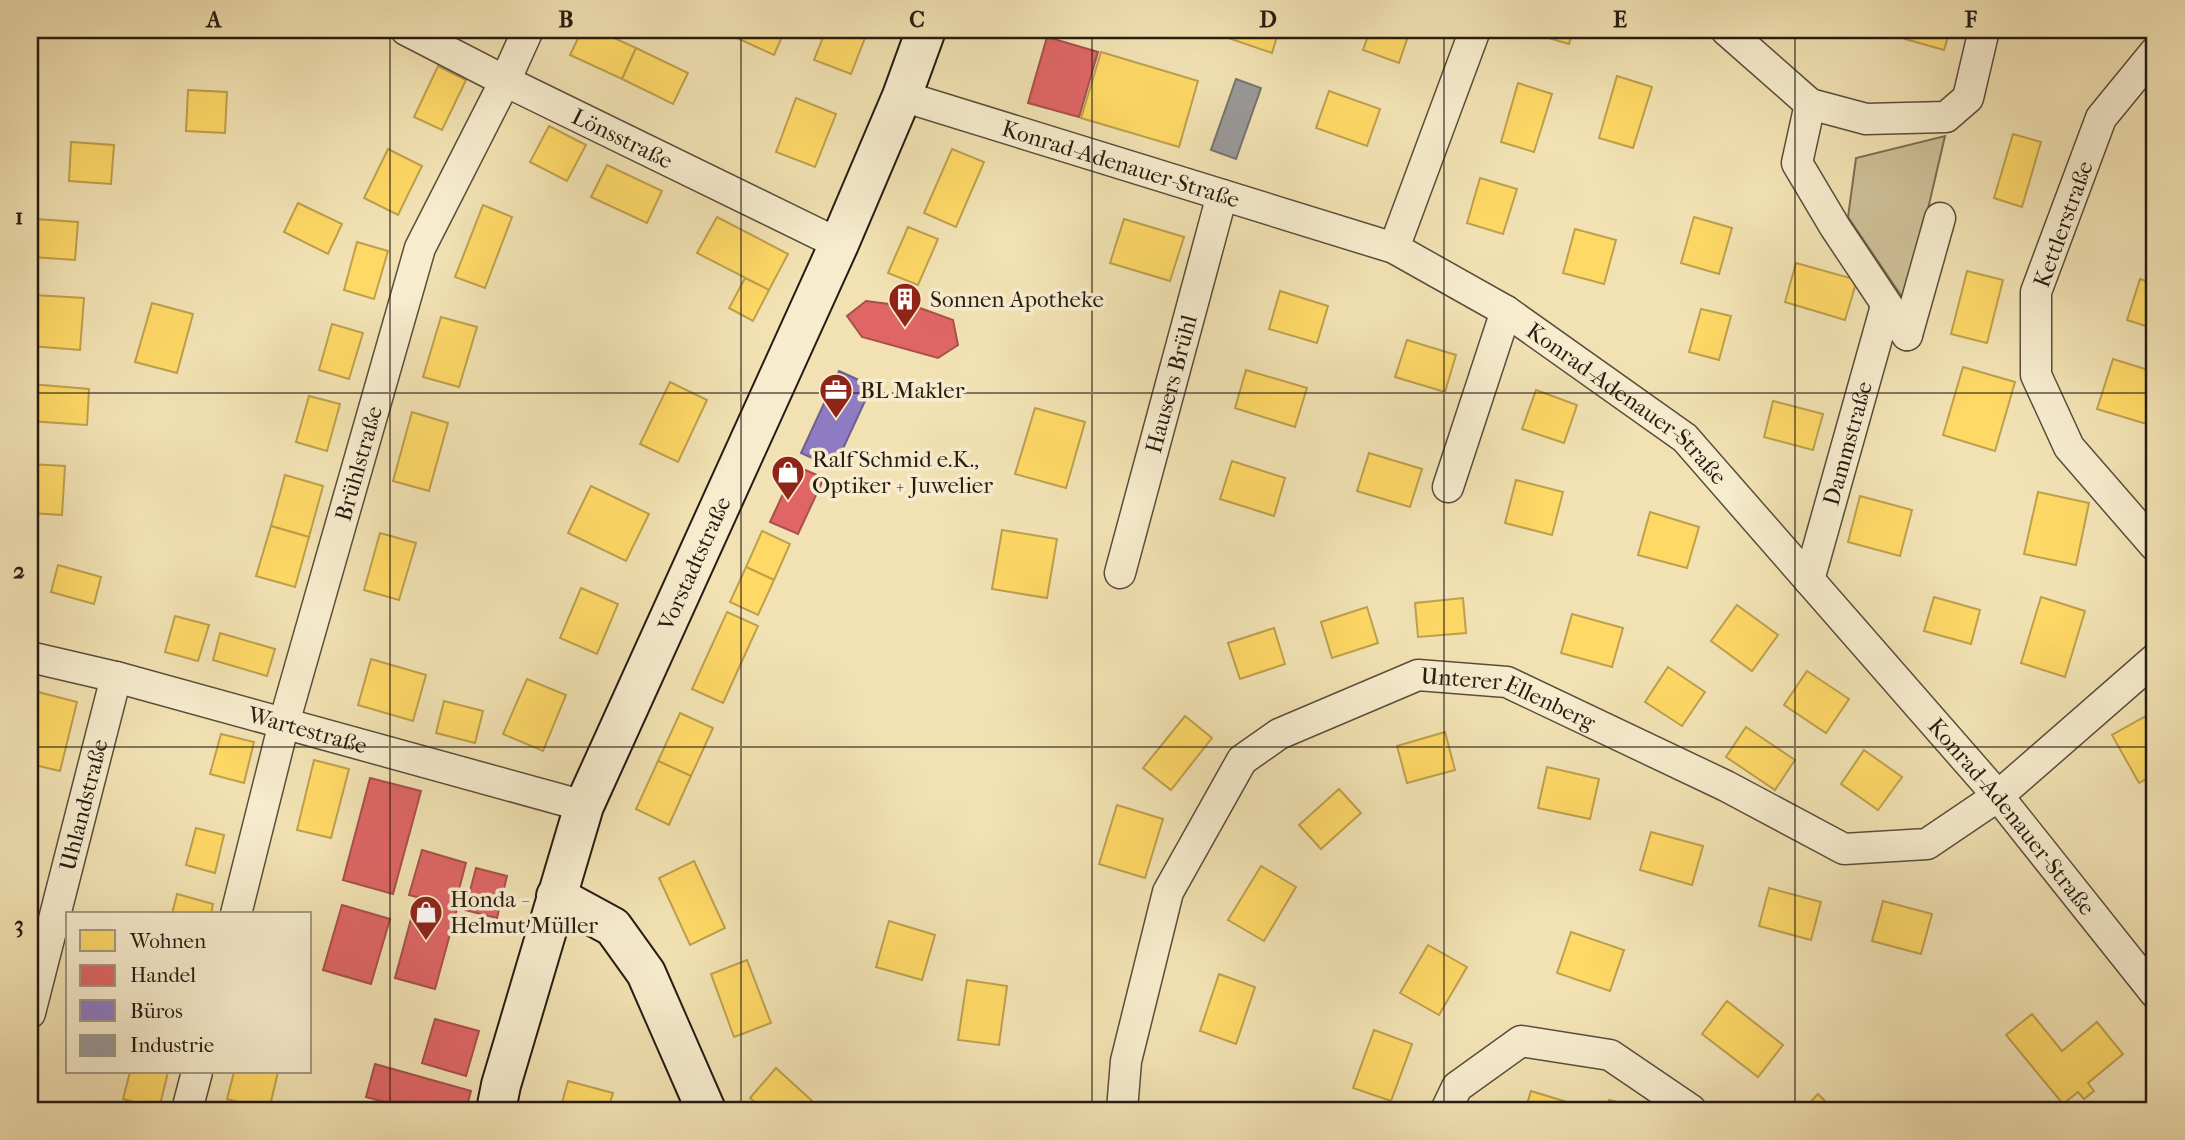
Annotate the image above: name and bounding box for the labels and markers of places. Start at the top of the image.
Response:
building icon: Sonnen Apotheke [886,280,924,329]
place label: Sonnen Apotheke [930,286,1104,313]
office icon: BL Makler [817,371,855,420]
place label: BL Makler [860,377,965,404]
place label: Ralf Schmid e.K., Optiker + Juwelier [812,446,993,499]
shop icon: Ralf Schmid e.K., Optiker + Juwelier [769,453,807,502]
place label: Honda - Helmut Müller [450,886,598,939]
shop icon: Honda - Helmut Müller [407,893,445,942]

